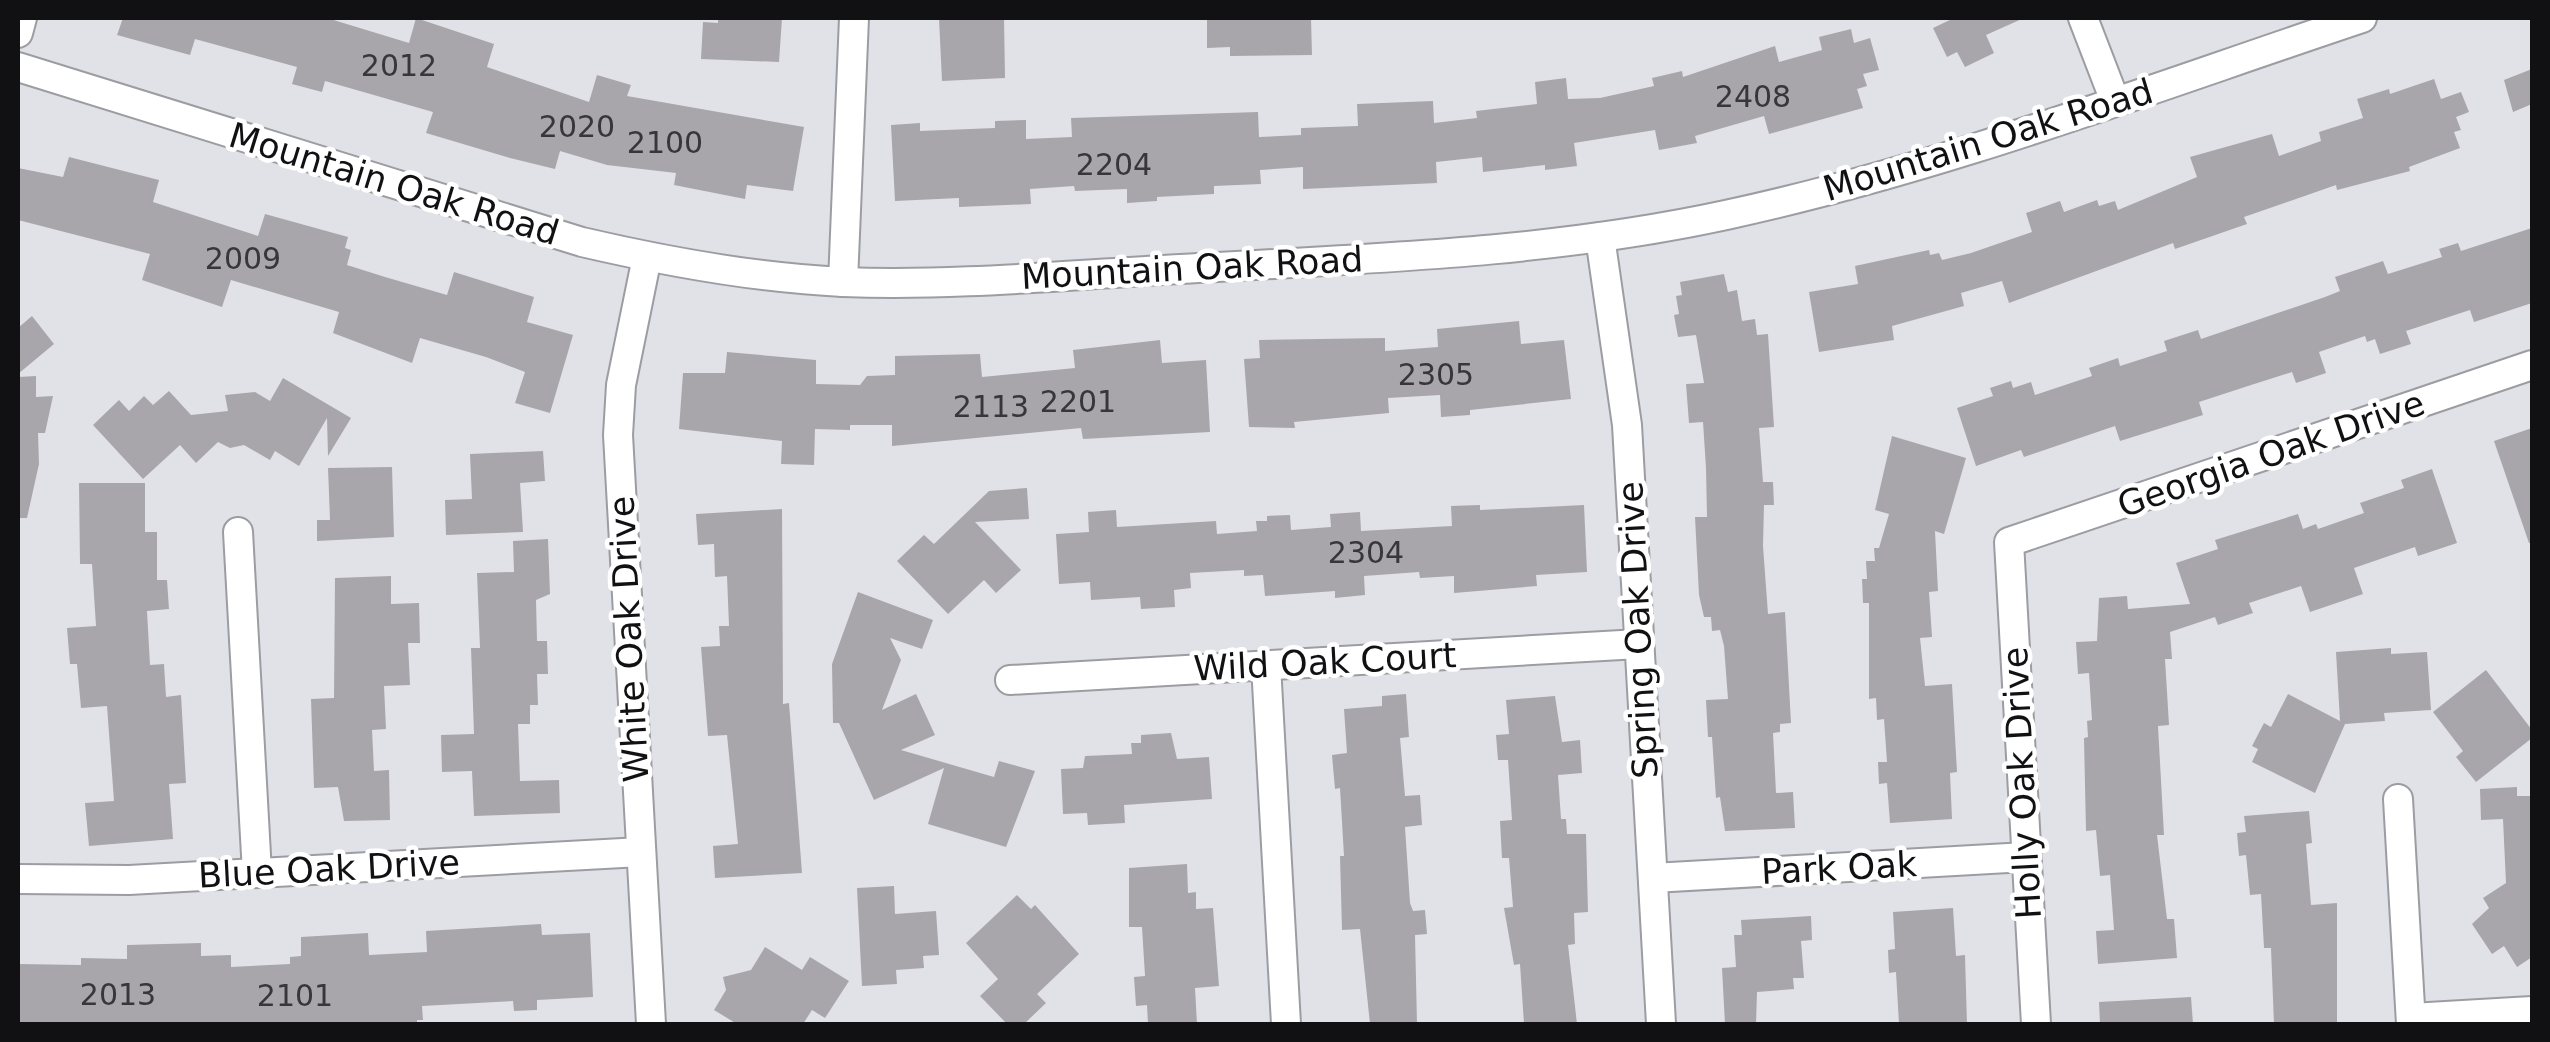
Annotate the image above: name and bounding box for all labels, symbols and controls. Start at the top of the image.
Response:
house number: 2012 [361,48,437,83]
street label: Mountain Oak Road [1818,71,2158,209]
house number: 2408 [1715,79,1791,114]
house number: 2020 [539,109,615,144]
street label: Mountain Oak Road [224,115,564,253]
house number: 2100 [627,125,703,160]
house number: 2204 [1076,147,1152,182]
street label: Mountain Oak Road [1020,239,1364,297]
house number: 2009 [205,241,281,276]
house number: 2305 [1398,357,1474,392]
street label: Georgia Oak Drive [2112,383,2430,525]
house number: 2201 [1040,384,1116,419]
house number: 2113 [953,389,1029,424]
street label: Spring Oak Drive [1610,480,1666,780]
street label: White Oak Drive [602,495,656,783]
house number: 2304 [1328,535,1404,570]
street label: Wild Oak Court [1193,635,1457,689]
street label: Holly Oak Drive [1995,646,2049,920]
street label: Blue Oak Drive [197,842,461,896]
street label: Park Oak [1760,844,1919,892]
house number: 2013 [80,977,156,1012]
house number: 2101 [257,978,333,1013]

